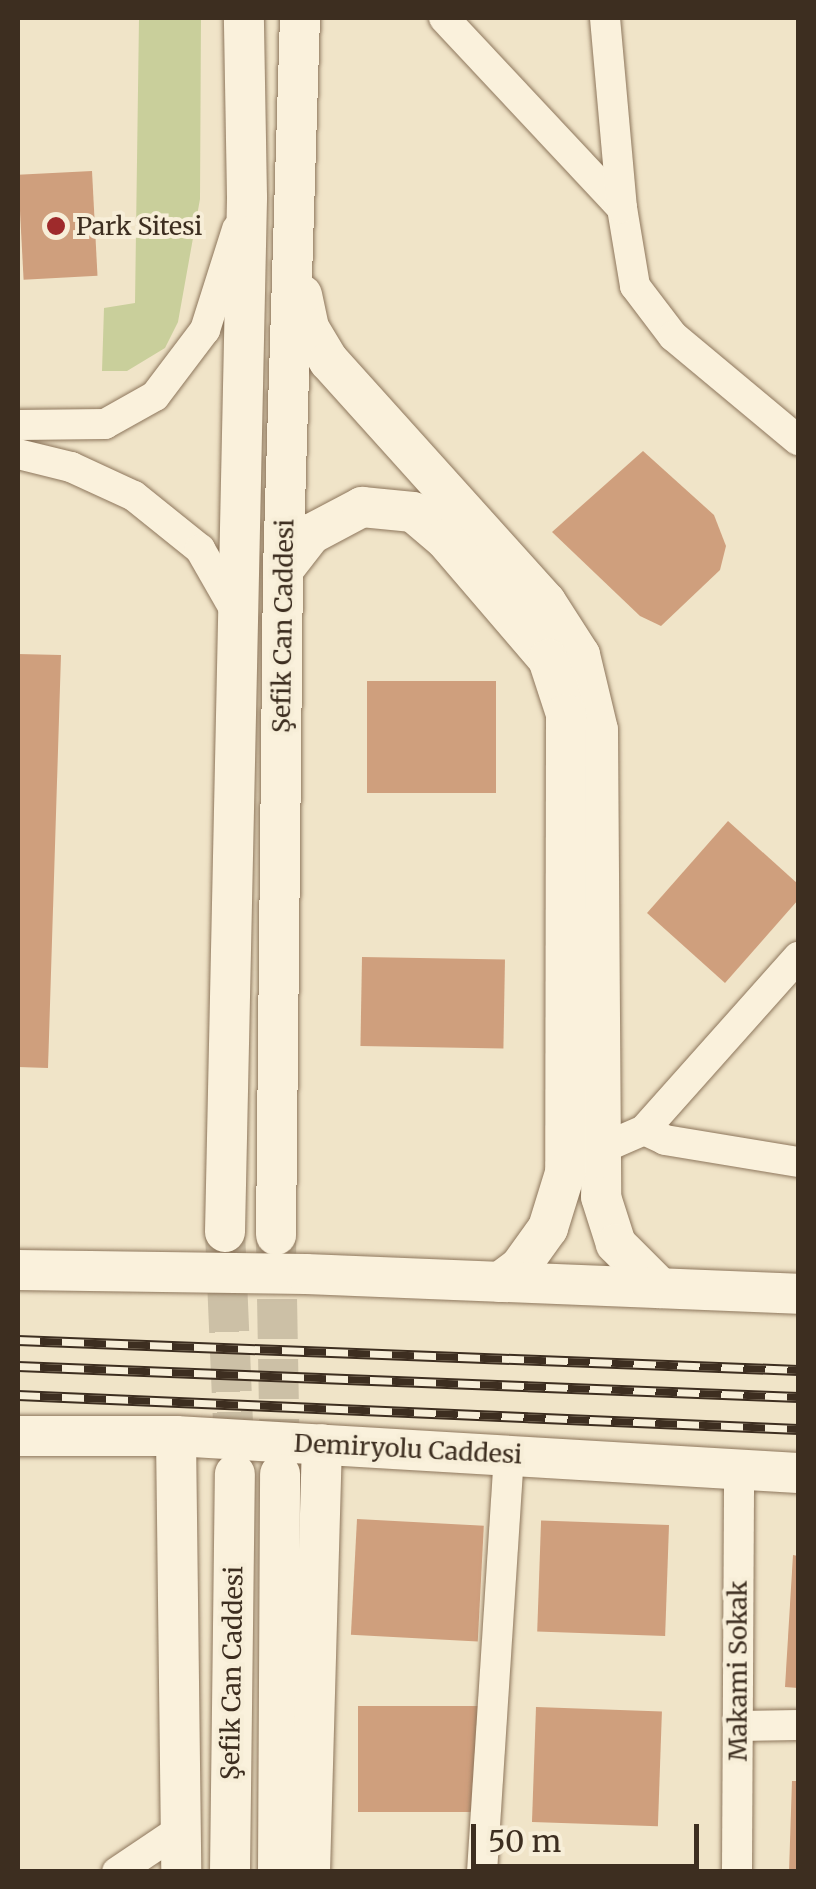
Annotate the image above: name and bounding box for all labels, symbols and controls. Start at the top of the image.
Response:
place label: Park Sitesi [76,211,202,241]
marker: Park Sitesi [45,215,67,237]
street label: Şefik Can Caddesi [266,519,300,733]
street label: Demiryolu Caddesi [293,1428,523,1470]
street label: Şefik Can Caddesi [215,1566,249,1780]
street label: Makami Sokak [723,1581,753,1761]
scale bar [476,1804,704,1866]
text: 50 m [488,1822,561,1860]

